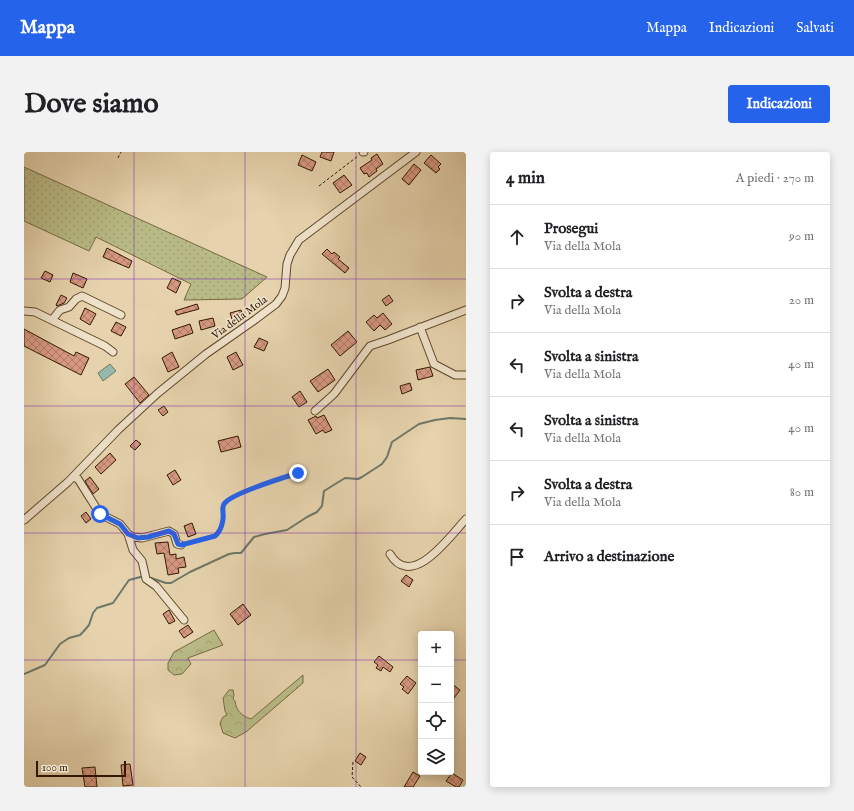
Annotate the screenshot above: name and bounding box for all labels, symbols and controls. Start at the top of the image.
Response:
text: Mappa [20,16,75,40]
text: Mappa [646,19,687,37]
text: Indicazioni [709,19,774,37]
text: Salvati [796,19,834,37]
button: Indicazioni [728,85,830,123]
text: Dove siamo [24,87,159,122]
text: 4 min [506,168,545,189]
text: A piedi · 270 m [736,170,814,187]
text: Prosegui [544,219,598,238]
icon: ahead [506,226,528,248]
text: 90 m [789,228,814,245]
text: Via della Mola [544,238,621,255]
text: Svolta a destra [544,283,632,302]
icon: right [506,290,528,312]
text: 20 m [789,292,814,309]
street label: Via della Mola [208,293,270,343]
text: Via della Mola [544,302,621,319]
text: Svolta a sinistra [544,347,639,366]
icon: left [506,354,528,376]
text: 40 m [788,356,814,373]
text: Via della Mola [544,366,621,383]
text: Svolta a sinistra [544,411,639,430]
icon: left [506,418,528,440]
text: 40 m [788,420,814,437]
text: Via della Mola [544,430,621,447]
route end [289,464,307,482]
text: Svolta a destra [544,475,632,494]
icon: right [506,482,528,504]
text: 80 m [790,484,814,501]
text: Via della Mola [544,494,621,511]
route start [91,505,109,523]
icon: arrive [506,546,528,568]
text: Arrivo a destinazione [544,547,674,566]
map controls [418,631,454,775]
button: + [418,631,454,667]
button: − [418,667,454,703]
button: locate [418,703,454,739]
button: layers [418,739,454,775]
scale bar [36,759,126,778]
text: 100 m [42,761,68,775]

